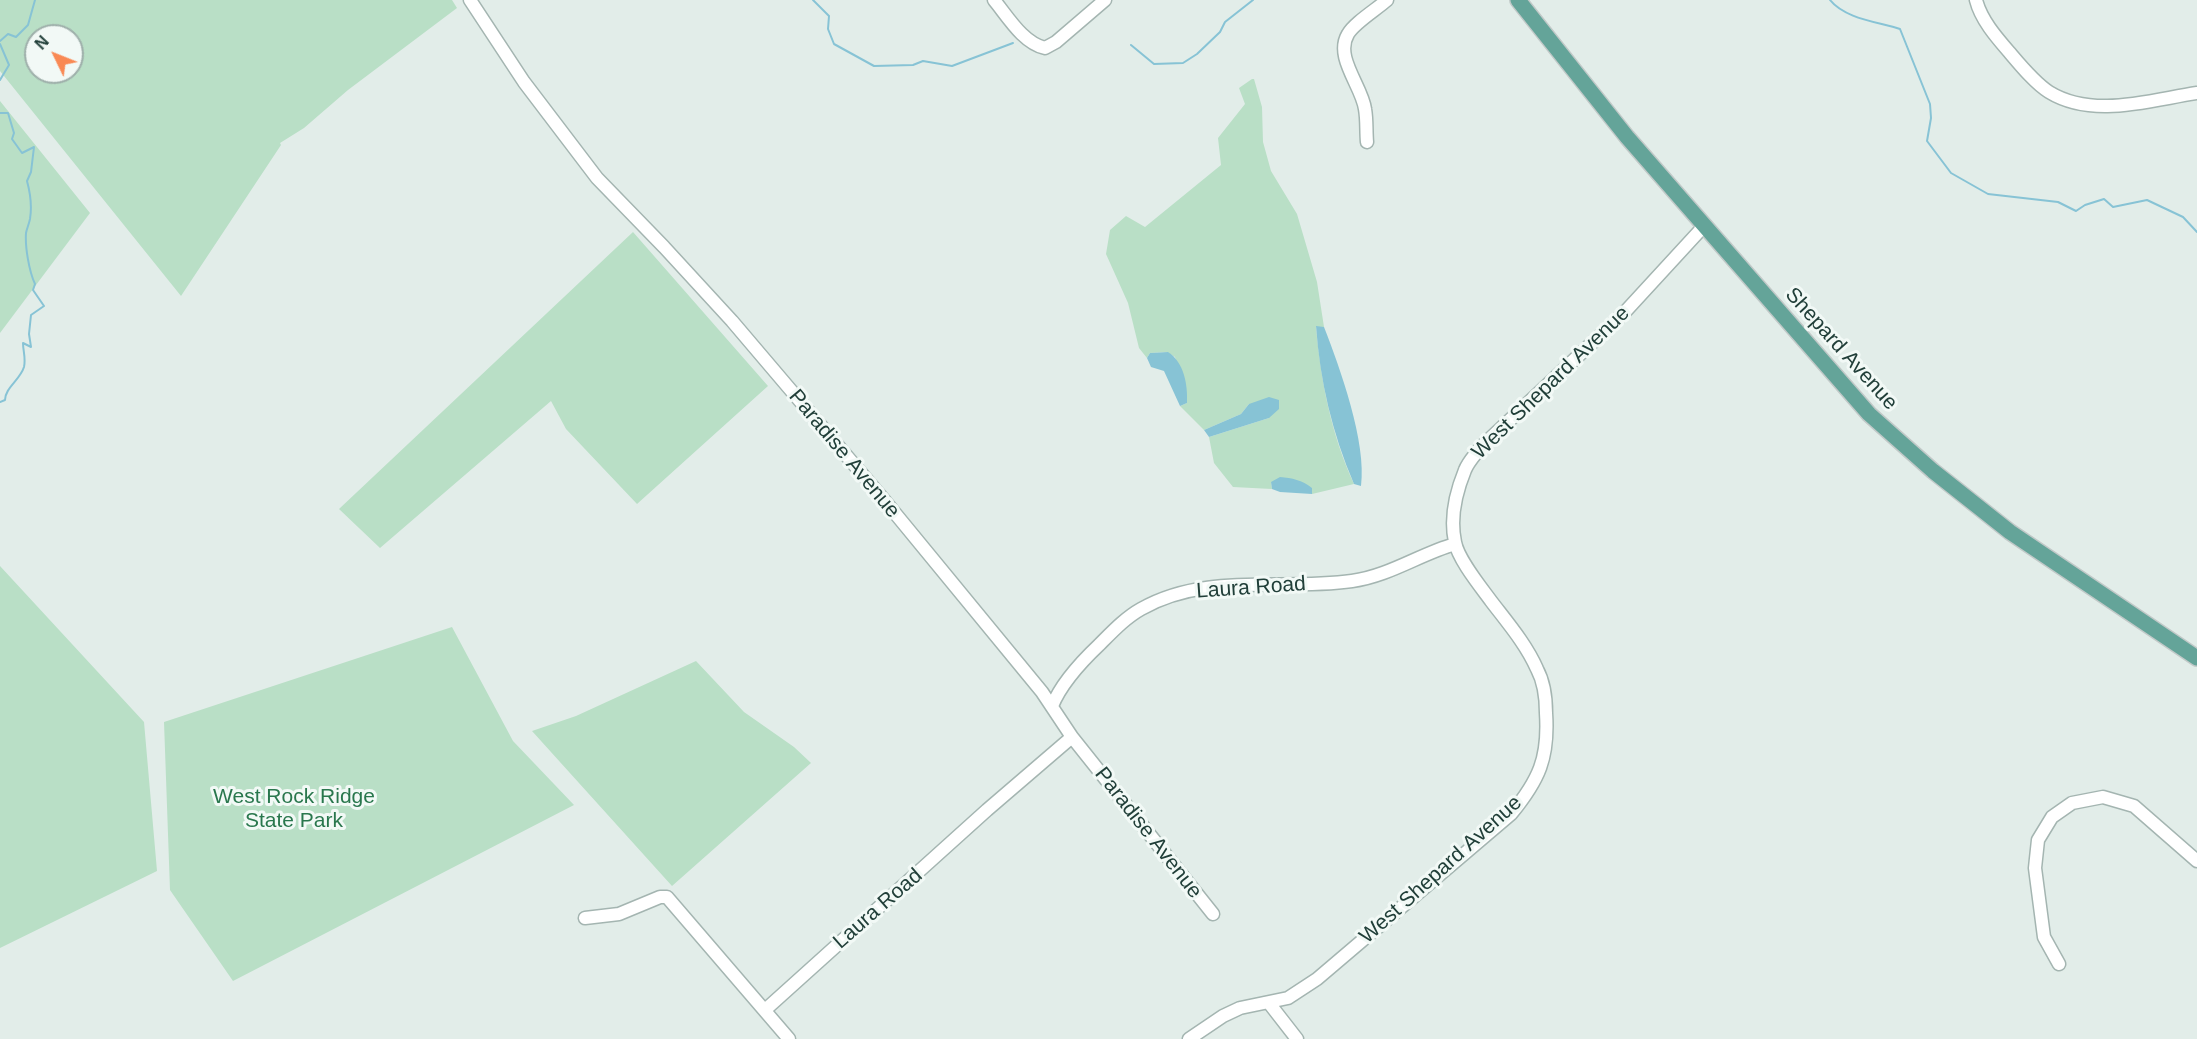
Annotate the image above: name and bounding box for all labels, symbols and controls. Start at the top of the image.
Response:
north arrow [24,24,84,84]
text: N [32,33,52,53]
street label: Shepard Avenue [1779,283,1903,415]
street label: West Shepard Avenue [1467,301,1635,465]
street label: Paradise Avenue [783,385,905,523]
street label: Laura Road [1195,572,1307,604]
street label: Paradise Avenue [1089,762,1207,904]
park label: West Rock Ridge State Park [213,784,375,834]
street label: West Shepard Avenue [1355,791,1527,949]
street label: Laura Road [828,863,928,955]

